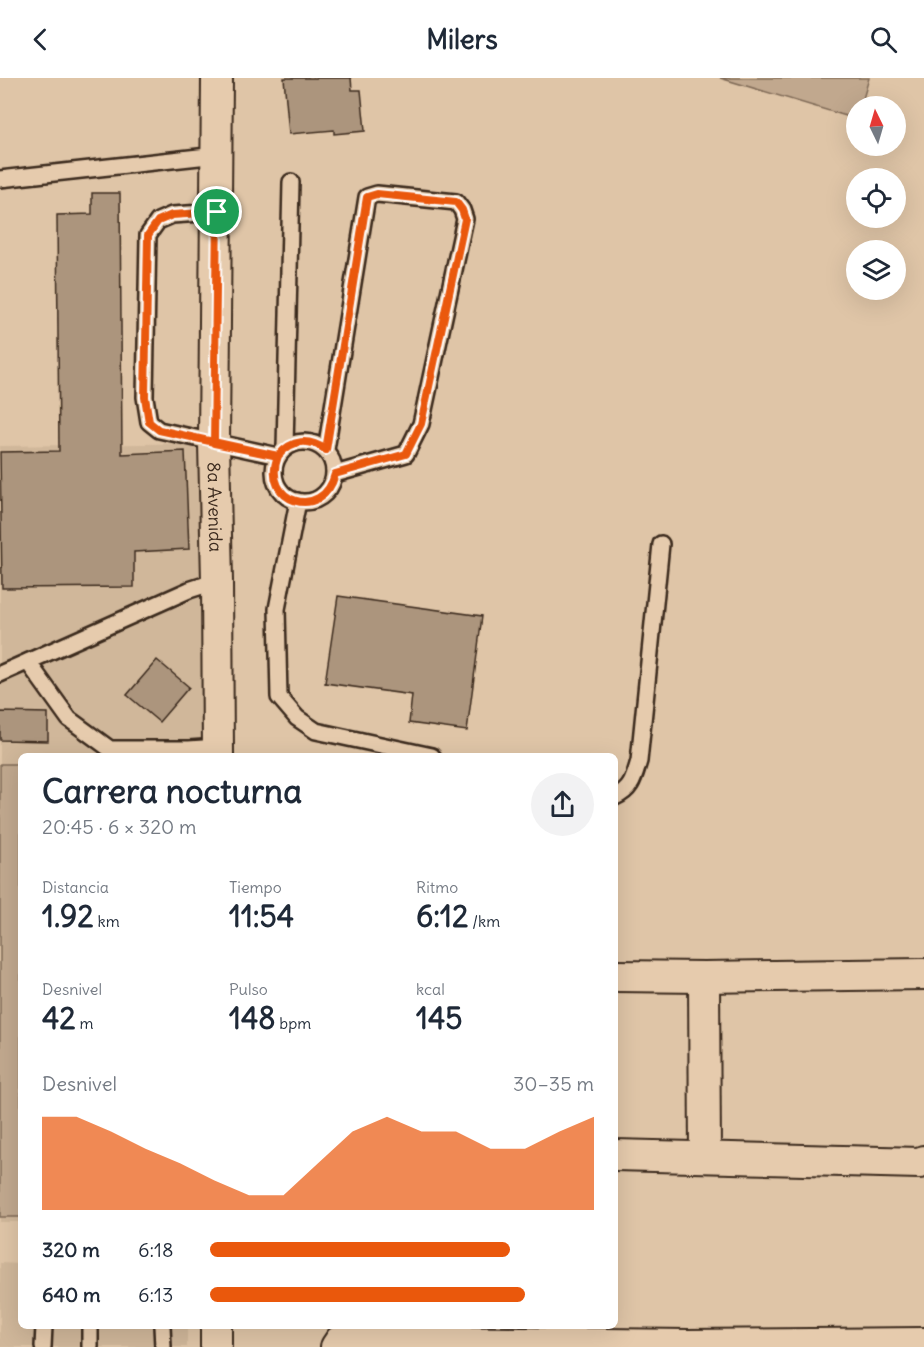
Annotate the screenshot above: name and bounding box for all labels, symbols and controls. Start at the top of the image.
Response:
text: Milers [426,22,498,56]
icon: back [24,23,57,56]
icon: search [867,23,900,56]
north arrow [846,96,906,156]
map controls [846,96,906,300]
button: locate [846,168,906,228]
pin [191,186,242,237]
icon: arrive [200,195,233,228]
button: layers [846,240,906,300]
street label: 8a Avenida [203,462,228,552]
text: Carrera nocturna [42,770,302,812]
button: share [531,773,594,836]
text: 20:45 · 6 × 320 m [42,814,197,839]
text: Distancia [42,877,109,897]
text: Tiempo [229,877,282,897]
text: Ritmo [416,877,458,897]
text: 1.92 [42,897,94,935]
text: 11:54 [229,897,294,935]
text: 6:12 [416,897,468,935]
text: km [94,911,120,931]
text: /km [468,911,500,931]
text: Desnivel [42,979,102,999]
text: Pulso [229,979,268,999]
text: kcal [416,979,445,999]
text: 42 [42,999,76,1037]
text: 148 [229,999,276,1037]
text: 145 [416,999,463,1037]
text: m [76,1013,94,1033]
text: bpm [276,1013,311,1033]
text: Desnivel [42,1071,117,1096]
text: 30–35 m [513,1071,594,1096]
text: 320 m [42,1237,100,1262]
text: 6:18 [138,1237,174,1262]
text: 640 m [42,1282,101,1307]
text: 6:13 [138,1282,173,1307]

